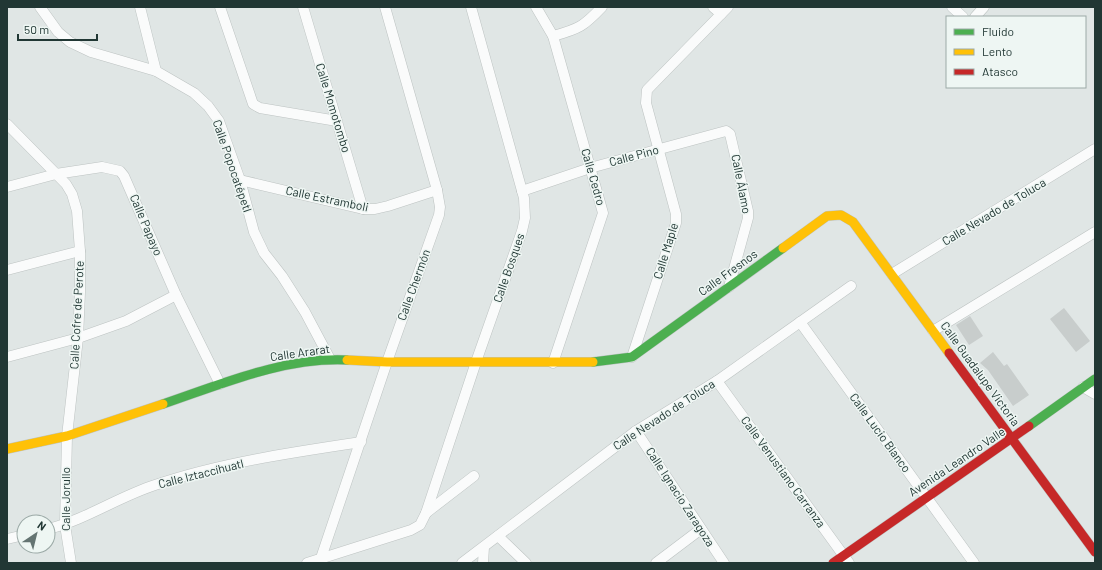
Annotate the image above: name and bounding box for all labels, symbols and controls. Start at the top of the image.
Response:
scale bar [18,16,97,42]
legend [946,16,1086,88]
text: 50 m [24,22,49,36]
text: Fluido [982,24,1014,38]
text: Lento [982,44,1012,58]
street label: Calle Momotombo [314,61,354,154]
text: Atasco [982,64,1018,78]
street label: Calle Popocatépetl [211,118,255,214]
street label: Calle Pino [607,142,660,168]
street label: Calle Cedro [579,147,609,207]
street label: Calle Álamo [729,153,755,215]
street label: Calle Nevado de Toluca [939,175,1048,248]
street label: Calle Estramboli [285,182,370,214]
street label: Calle Papayo [128,192,166,257]
street label: Calle Maple [650,221,680,281]
street label: Calle Bosques [490,231,527,304]
street label: Calle Fresnos [695,246,760,298]
street label: Calle Chermón [394,247,432,322]
street label: Calle Cofre de Perote [66,260,86,370]
street label: Calle Guadalupe Victoria [938,319,1023,428]
street label: Calle Ararat [269,341,331,363]
street label: Calle Nevado de Toluca [610,376,717,452]
street label: Calle Lucio Blanco [847,390,914,475]
street label: Calle Venustiano Carranza [739,413,829,530]
street label: Avenida Leandro Valle [905,424,1007,499]
street label: Calle Ignacio Zaragoza [643,444,718,549]
street label: Calle Iztaccíhuatl [157,456,245,490]
street label: Calle Jorullo [58,467,72,531]
north arrow [16,514,56,554]
text: N [35,518,49,533]

